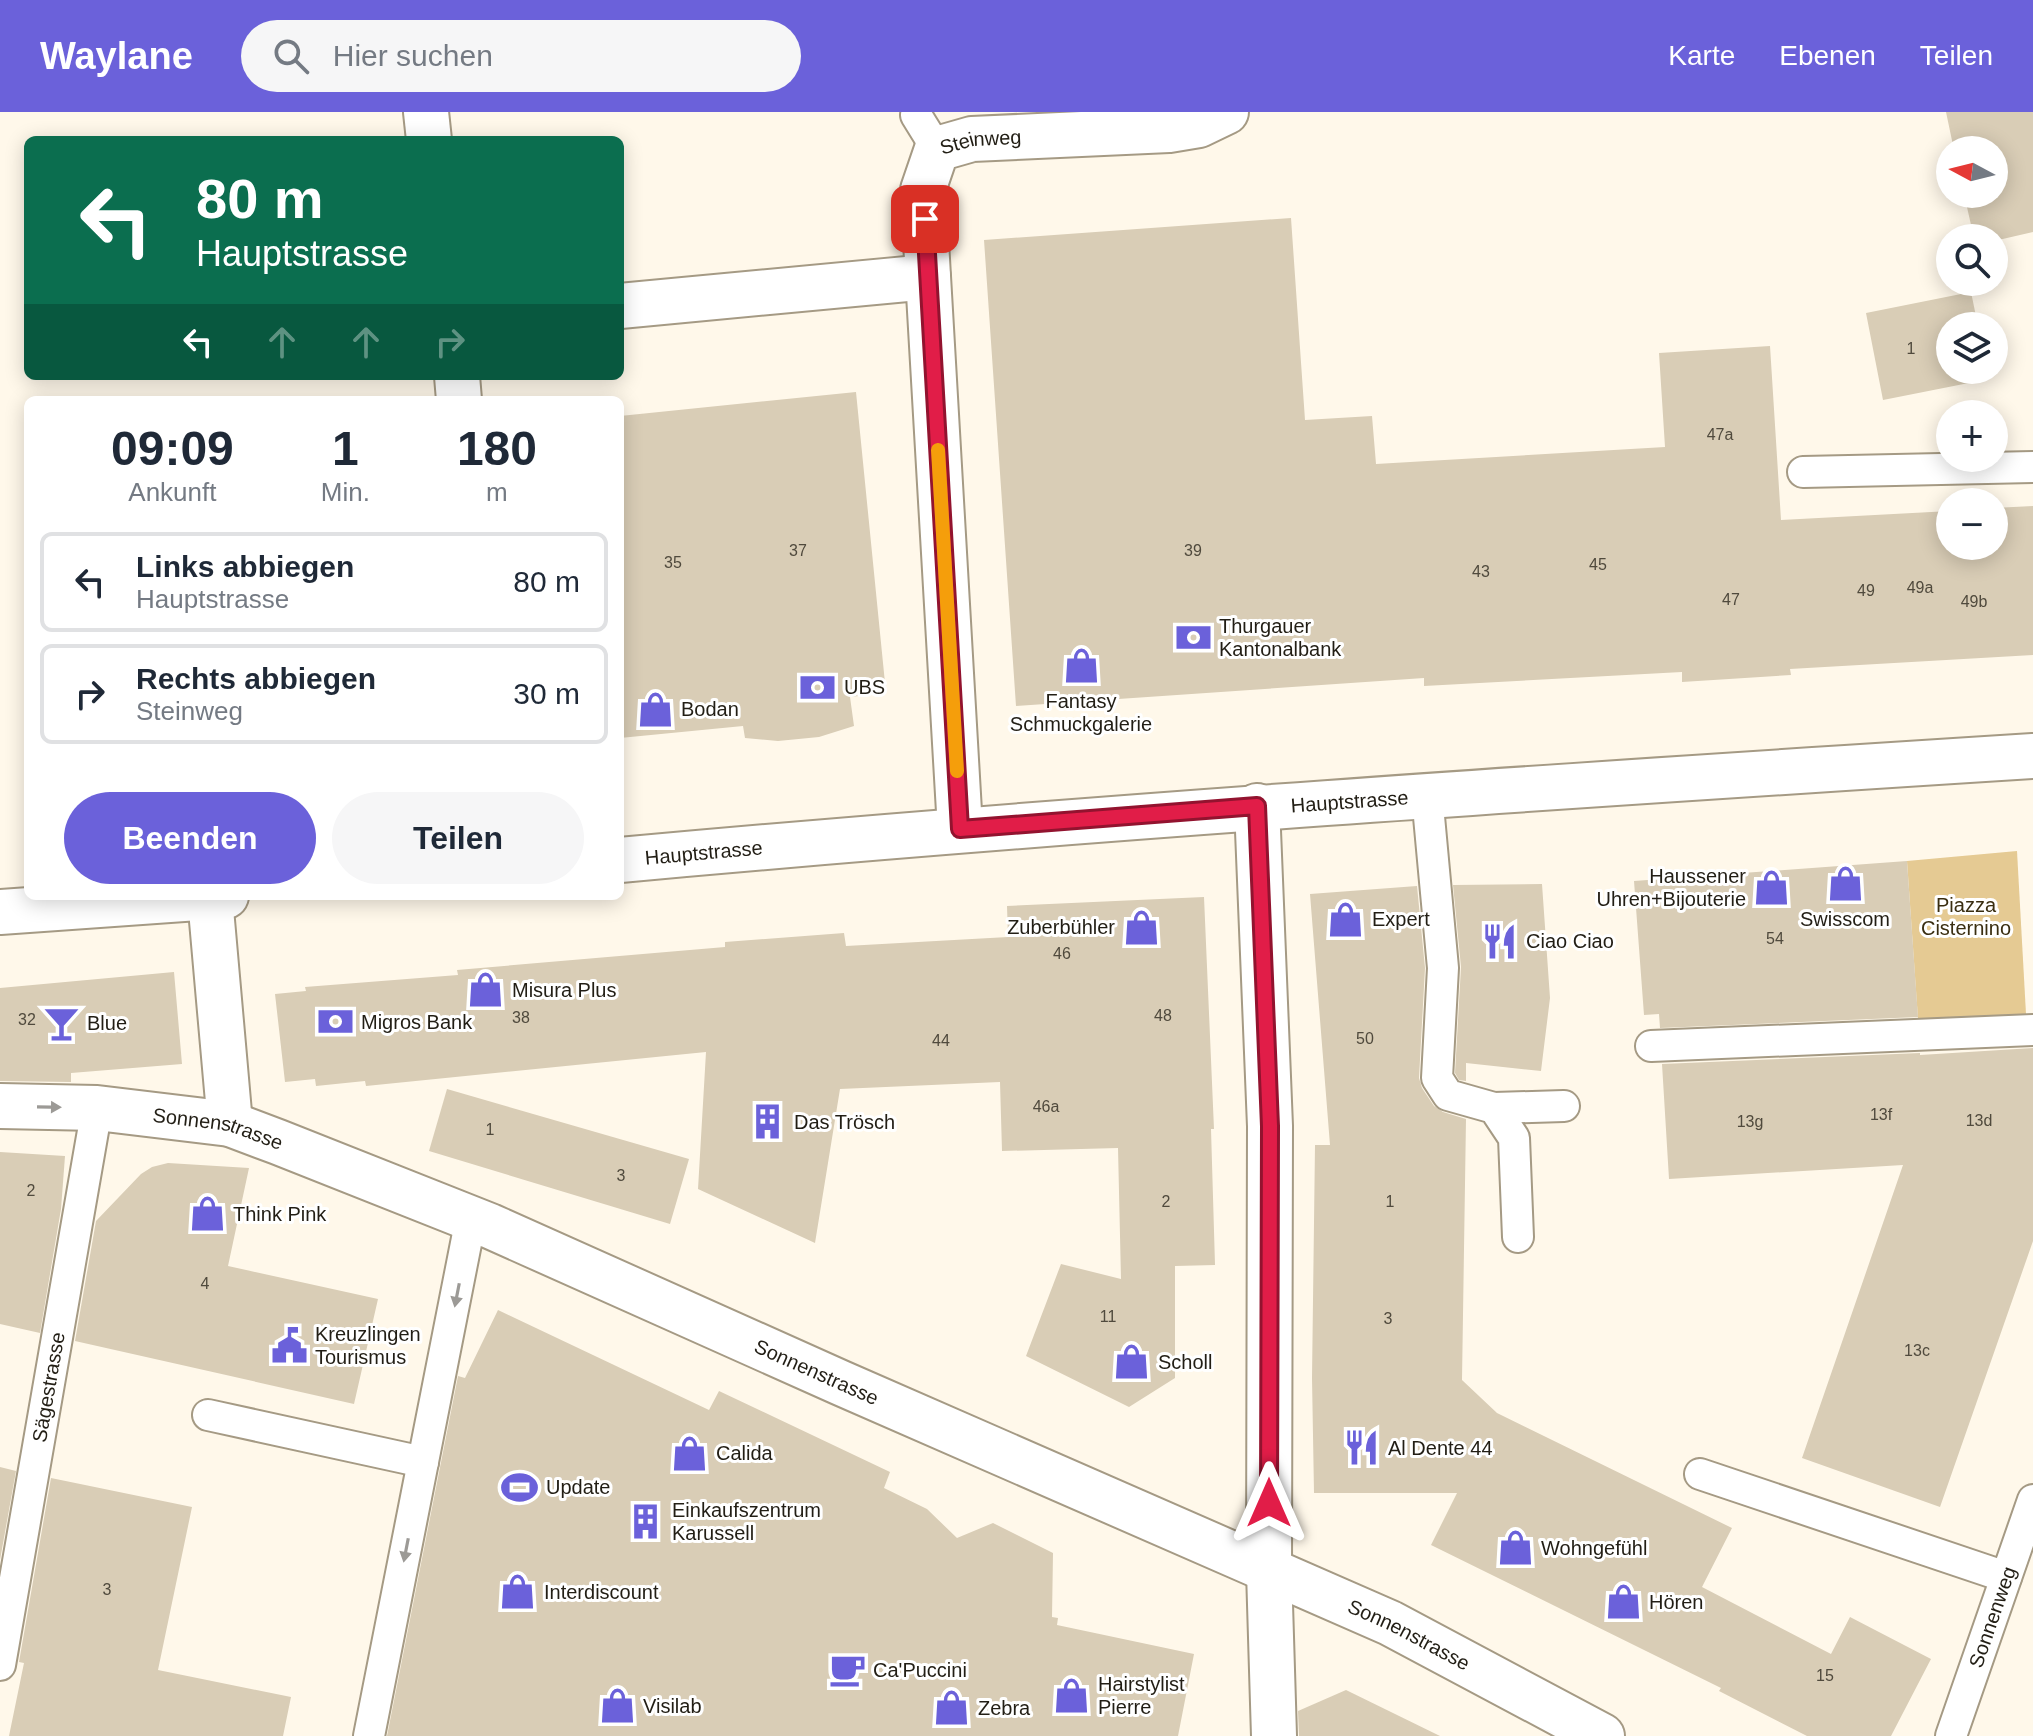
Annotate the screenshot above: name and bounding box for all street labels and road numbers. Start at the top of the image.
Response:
street label: Steinweg [937,126,1022,159]
street label: Hauptstrasse [1290,786,1409,817]
street label: Hauptstrasse [644,836,763,869]
street label: Sonnenstrasse [152,1104,286,1154]
street label: Sägestrasse [28,1331,69,1444]
street label: Sonnenstrasse [751,1335,882,1409]
street label: Sonnenweg [1965,1563,2020,1670]
street label: Sonnenstrasse [1345,1595,1474,1674]

